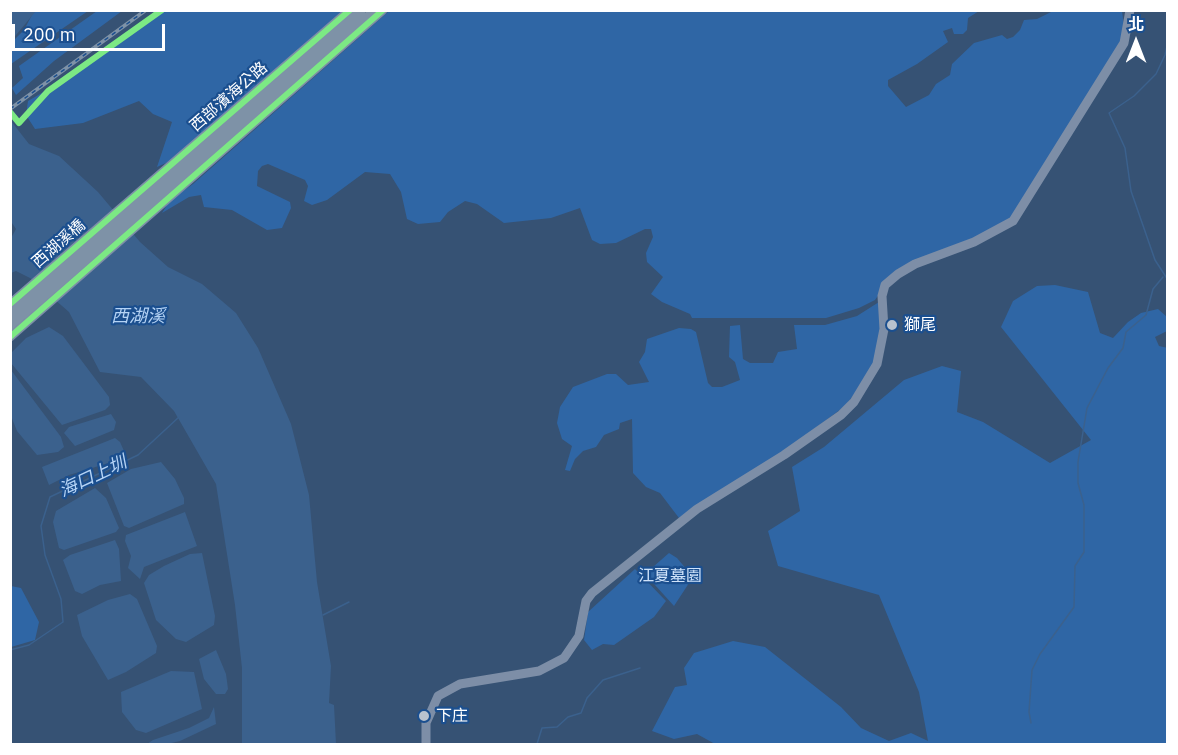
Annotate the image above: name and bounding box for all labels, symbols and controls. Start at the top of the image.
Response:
scale bar [15,12,168,50]
north arrow [1106,12,1166,72]
text: 北 [1128,14,1144,34]
text: 200 m [23,23,75,46]
street label: 西部濱海公路 [186,58,272,136]
street label: 西湖溪橋 [29,216,89,272]
water label: 西湖溪 [111,306,165,328]
place label: 獅尾 [904,315,936,335]
marker: 獅尾 [885,318,899,332]
water label: 海口上圳 [56,452,130,502]
park label: 江夏墓園 [638,566,702,586]
place label: 下庄 [436,706,468,726]
marker: 下庄 [417,709,431,723]

